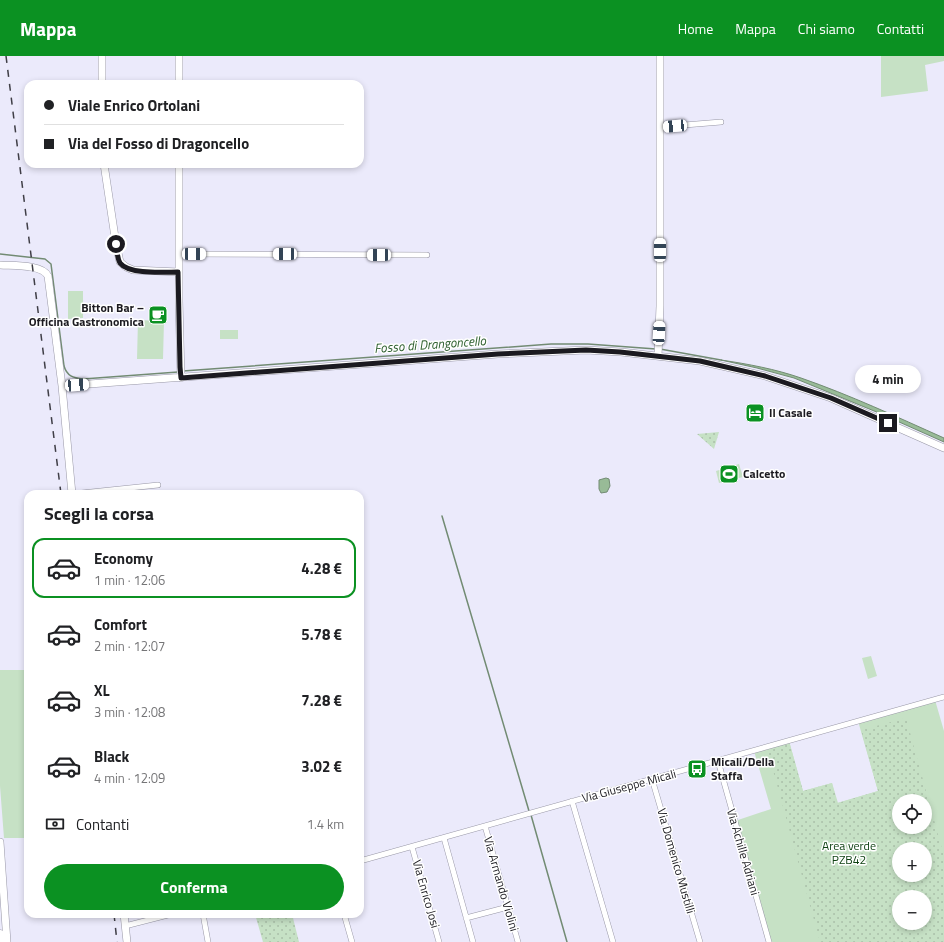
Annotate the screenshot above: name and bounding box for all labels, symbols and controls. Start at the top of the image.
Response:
text: Mappa [20,14,76,43]
text: Home [678,18,713,39]
text: Mappa [735,18,776,39]
text: Chi siamo [798,18,855,39]
text: Contatti [877,18,924,39]
text: Viale Enrico Ortolani [68,94,200,117]
car [663,119,687,133]
text: Via del Fosso di Dragoncello [68,132,249,155]
route start [107,235,125,253]
car [654,238,666,262]
car [182,248,206,260]
car [273,248,297,260]
car [367,249,391,261]
place label: Bitton Bar – Officina Gastronomica [29,298,144,331]
cafe icon: Bitton Bar – Officina Gastronomica [147,304,169,326]
car [652,321,666,345]
water label: Fosso di Drangoncello [373,330,487,358]
callout: 4 min [855,365,921,393]
text: 4 min [872,369,904,389]
car [65,378,89,392]
hotel icon: Il Casale [744,402,766,424]
place label: Il Casale [769,403,812,422]
route end [879,414,897,432]
sports icon: Calcetto [718,463,740,485]
place label: Calcetto [743,464,785,483]
text: Scegli la corsa [44,500,154,527]
text: Economy [94,547,153,570]
icon: car [46,550,82,586]
text: 4.28 € [301,557,342,580]
text: 1 min · 12:06 [94,570,165,590]
text: Comfort [94,613,147,636]
icon: car [46,616,82,652]
text: 5.78 € [301,623,342,646]
text: 2 min · 12:07 [94,636,165,656]
text: XL [94,679,110,702]
icon: car [46,682,82,718]
text: 7.28 € [301,689,342,712]
text: 3 min · 12:08 [94,702,165,722]
text: Black [94,745,129,768]
icon: car [46,748,82,784]
place label: Micali/Della Staffa [711,752,774,785]
text: 3.02 € [301,755,342,778]
bus stop icon: Micali/Della Staffa [686,758,708,780]
street label: Via Giuseppe Micali [580,764,678,807]
text: 4 min · 12:09 [94,768,165,788]
map controls [892,794,932,930]
button: locate [892,794,932,834]
street label: Via Domenico Mustilli [652,806,701,916]
street label: Via Achille Adriani [722,806,765,897]
icon: cash [44,813,66,835]
text: Contanti [76,813,129,836]
text: 1.4 km [307,814,344,834]
street label: Via Armando Violini [479,834,524,933]
park label: Area verde PZB42 [822,836,876,869]
button: + [892,842,932,882]
street label: Via Enrico Josi [408,857,445,930]
button: Conferma [44,864,344,910]
button: − [892,890,932,930]

